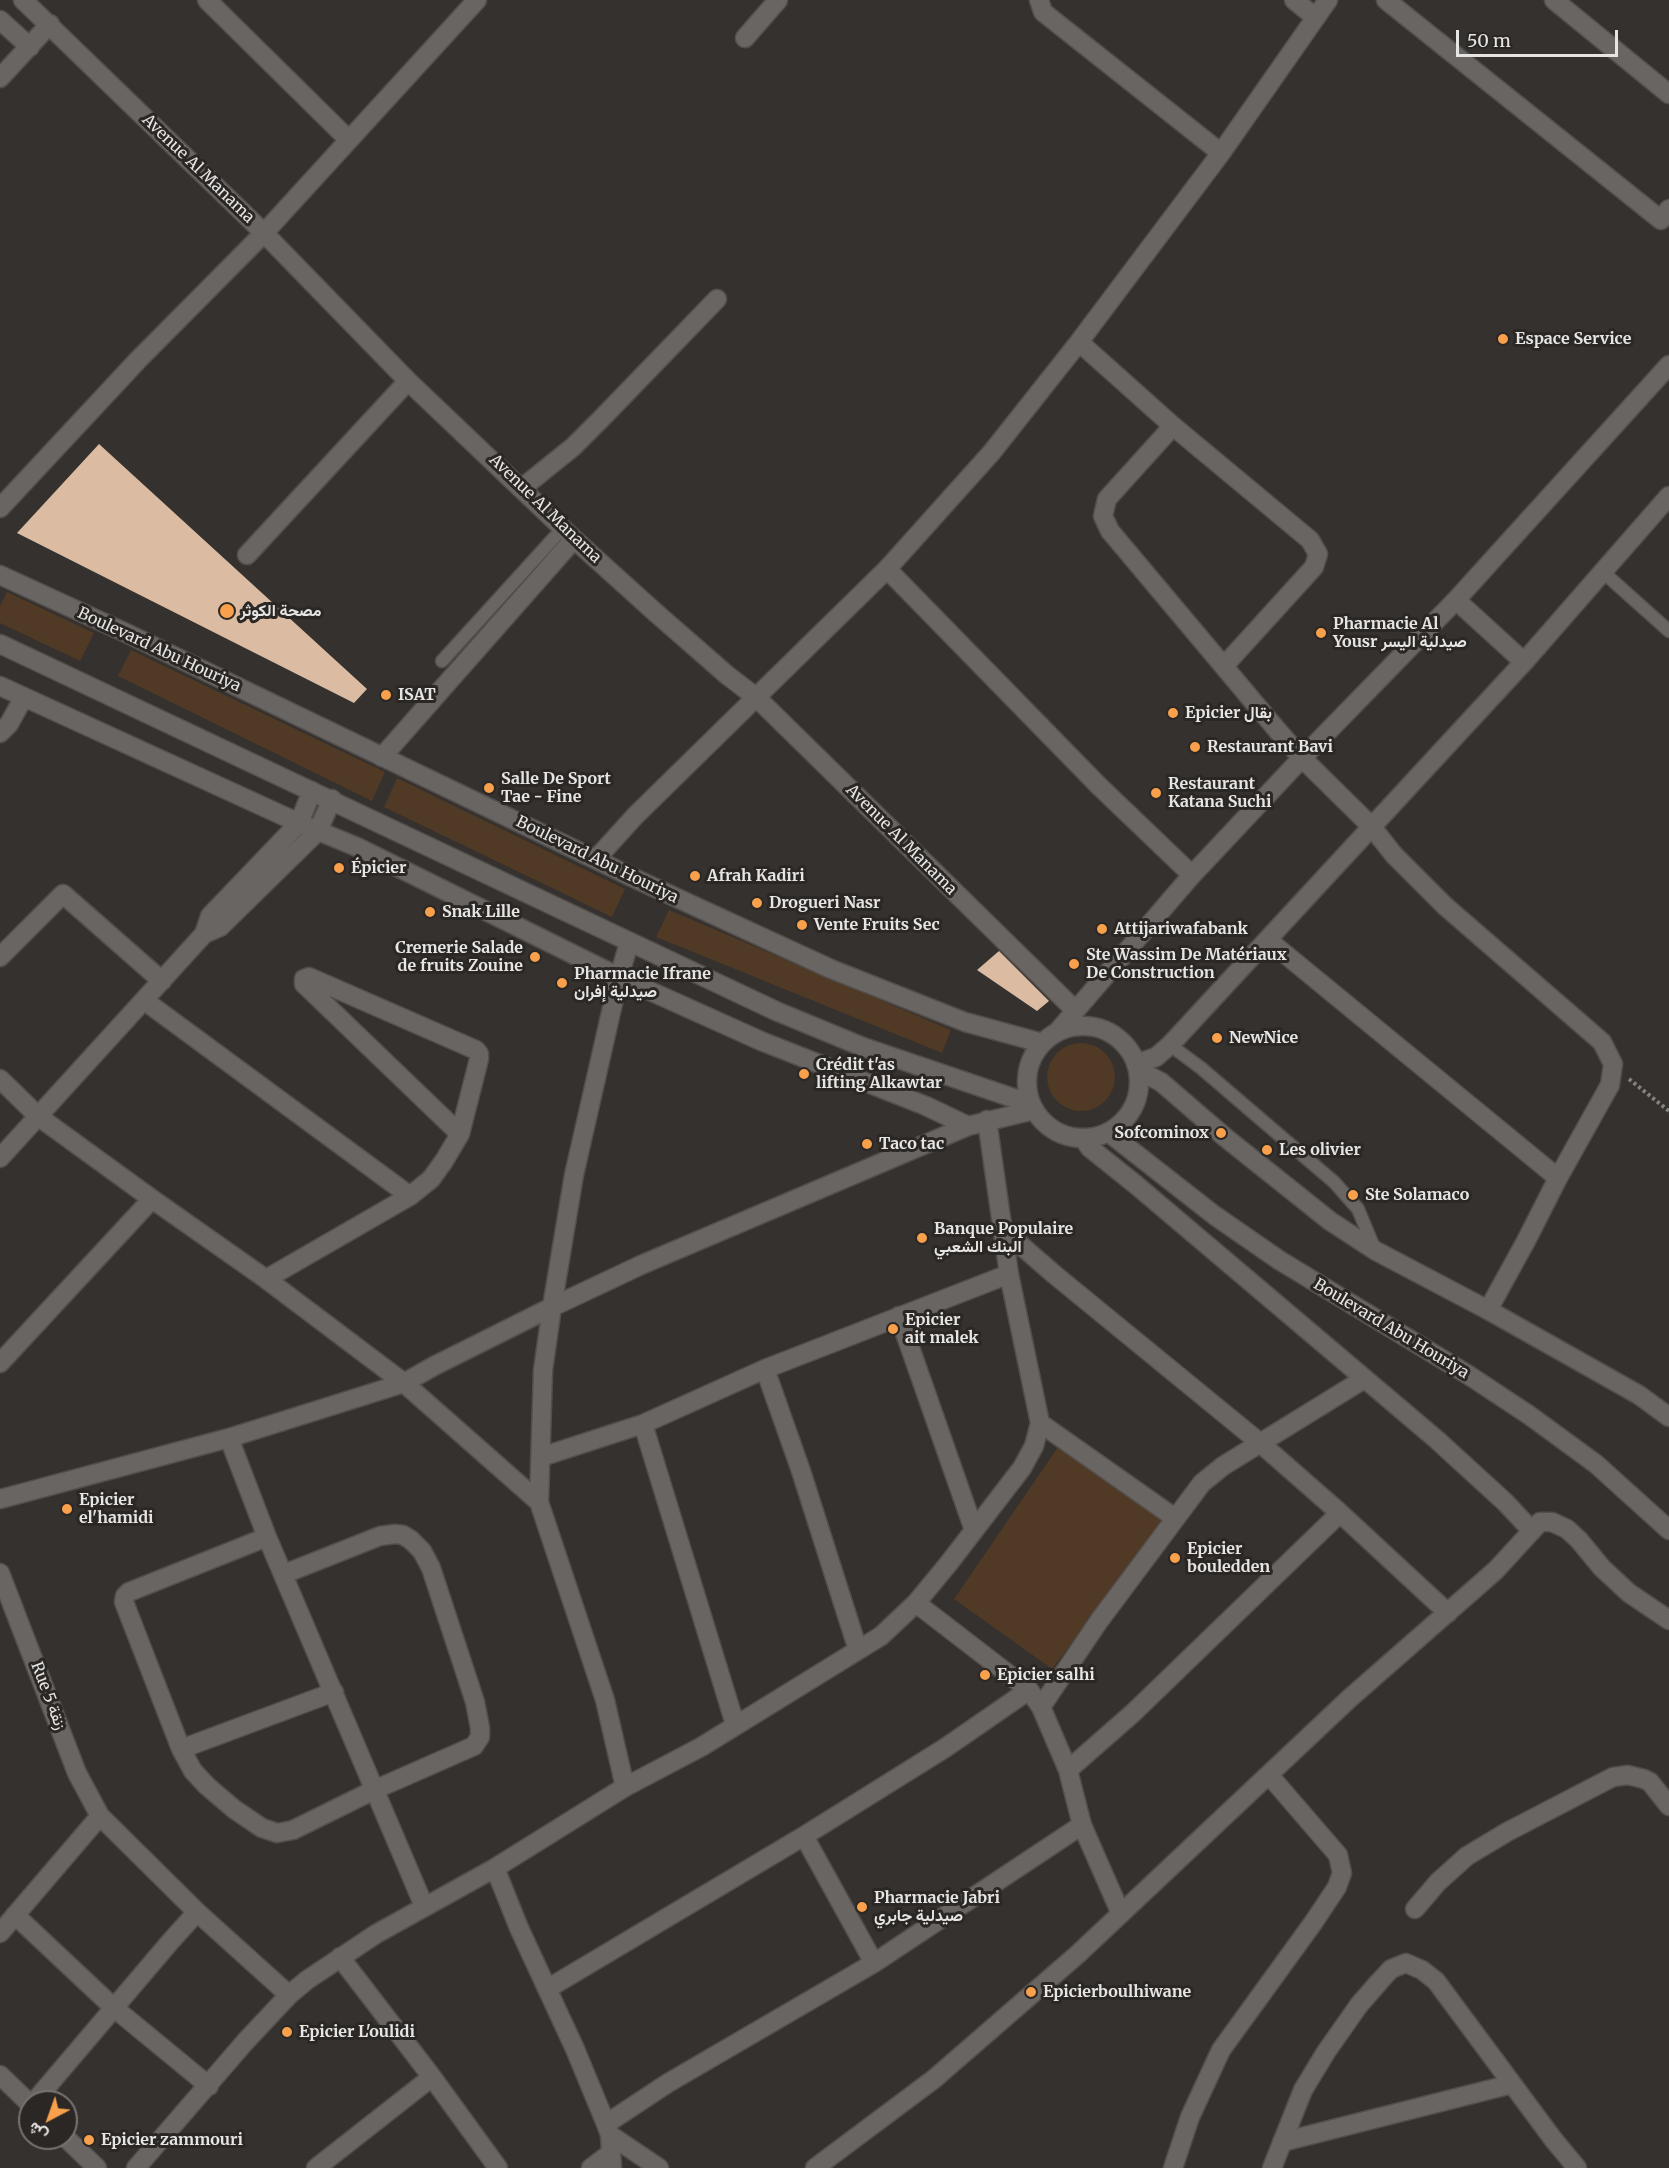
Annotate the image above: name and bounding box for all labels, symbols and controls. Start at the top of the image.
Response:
scale bar [1459,18,1621,56]
text: 50 m [1467,29,1511,52]
street label: Avenue Al Manama [138,111,258,227]
place label: Espace Service [1515,329,1631,349]
marker: Espace Service [1496,332,1510,346]
street label: Avenue Al Manama [485,451,605,567]
place label: مصحة الكوثر [240,601,321,621]
marker: مصحة الكوثر [218,602,236,620]
street label: Boulevard Abu Houriya [74,604,244,696]
place label: Pharmacie Al Yousr صيدلية اليسر [1333,614,1467,652]
marker: Pharmacie Al Yousr صيدلية اليسر [1314,626,1328,640]
place label: ISAT [398,685,436,705]
marker: ISAT [379,688,393,702]
place label: Epicier بقال [1185,703,1272,723]
marker: Epicier بقال [1166,706,1180,720]
place label: Restaurant Bavi [1207,737,1333,757]
marker: Restaurant Bavi [1188,740,1202,754]
place label: Salle De Sport Tae - Fine [501,769,611,807]
place label: Restaurant Katana Suchi [1168,774,1271,812]
marker: Salle De Sport Tae - Fine [482,781,496,795]
street label: Avenue Al Manama [842,781,960,899]
marker: Restaurant Katana Suchi [1149,786,1163,800]
street label: Boulevard Abu Houriya [513,812,681,908]
place label: Épicier [351,858,406,878]
marker: Épicier [332,861,346,875]
place label: Afrah Kadiri [707,866,805,886]
marker: Afrah Kadiri [688,869,702,883]
place label: Drogueri Nasr [769,893,880,913]
marker: Drogueri Nasr [750,896,764,910]
place label: Snak Lille [442,902,520,922]
marker: Snak Lille [423,905,437,919]
place label: Vente Fruits Sec [814,915,940,935]
marker: Vente Fruits Sec [795,918,809,932]
place label: Attijariwafabank [1114,919,1248,939]
marker: Attijariwafabank [1095,922,1109,936]
place label: Cremerie Salade de fruits Zouine [395,938,523,976]
place label: Ste Wassim De Matériaux De Construction [1086,945,1287,983]
marker: Cremerie Salade de fruits Zouine [528,950,542,964]
marker: Ste Wassim De Matériaux De Construction [1067,957,1081,971]
place label: Pharmacie Ifrane صيدلية إفران [574,964,711,1002]
marker: Pharmacie Ifrane صيدلية إفران [555,976,569,990]
place label: NewNice [1229,1028,1298,1048]
marker: NewNice [1210,1031,1224,1045]
place label: Crédit t'as lifting Alkawtar [816,1055,942,1093]
marker: Crédit t'as lifting Alkawtar [797,1067,811,1081]
place label: Sofcominox [1114,1123,1209,1143]
marker: Sofcominox [1214,1126,1228,1140]
place label: Taco tac [879,1134,944,1154]
marker: Taco tac [860,1137,874,1151]
place label: Les olivier [1279,1140,1361,1160]
marker: Les olivier [1260,1143,1274,1157]
place label: Ste Solamaco [1365,1185,1469,1205]
marker: Ste Solamaco [1346,1188,1360,1202]
place label: Banque Populaire البنك الشعبي [934,1219,1073,1257]
marker: Banque Populaire البنك الشعبي [915,1231,929,1245]
street label: Boulevard Abu Houriya [1310,1275,1472,1383]
place label: Epicier ait malek [905,1310,979,1348]
marker: Epicier ait malek [886,1322,900,1336]
place label: Epicier el'hamidi [79,1490,154,1528]
marker: Epicier el'hamidi [60,1502,74,1516]
place label: Epicier bouledden [1187,1539,1270,1577]
marker: Epicier bouledden [1168,1551,1182,1565]
street label: Rue 5 زنقة [26,1659,70,1733]
place label: Epicier salhi [997,1665,1095,1685]
marker: Epicier salhi [978,1668,992,1682]
place label: Pharmacie Jabri صيدلية جابري [874,1888,1000,1926]
marker: Pharmacie Jabri صيدلية جابري [855,1900,869,1914]
place label: Epicierboulhiwane [1043,1982,1191,2002]
marker: Epicierboulhiwane [1024,1985,1038,1999]
place label: Epicier L'oulidi [299,2022,415,2042]
marker: Epicier L'oulidi [280,2025,294,2039]
north arrow [18,2090,78,2150]
text: ش [24,2118,51,2146]
place label: Epicier zammouri [101,2130,243,2150]
marker: Epicier zammouri [82,2133,96,2147]

